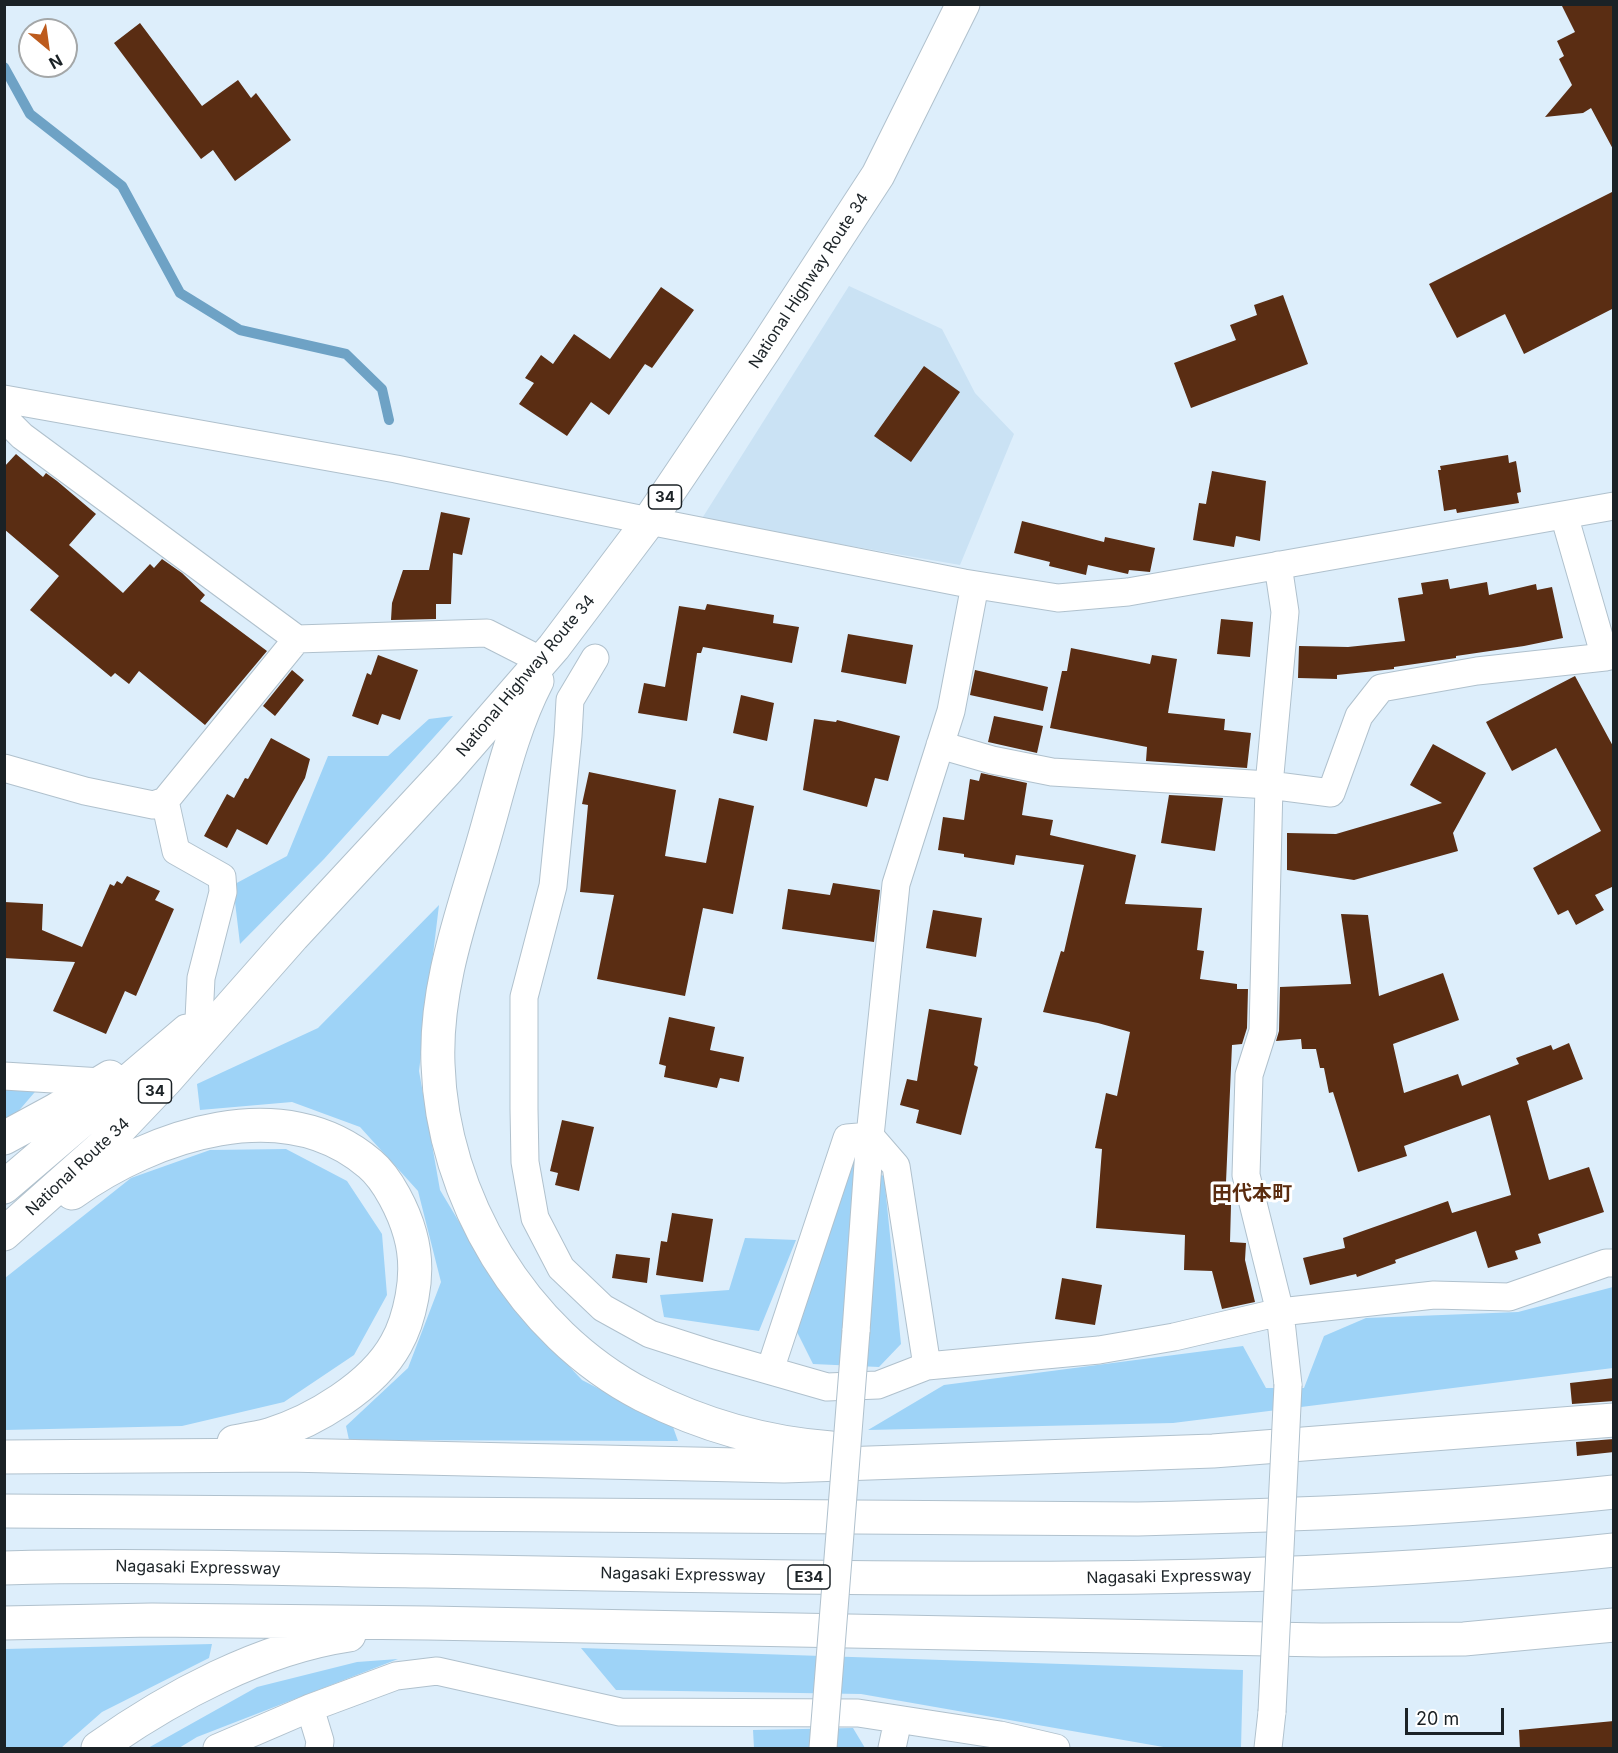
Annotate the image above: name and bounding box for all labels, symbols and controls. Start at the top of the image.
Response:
north arrow [18,18,78,78]
text: N [46,50,66,74]
street label: National Highway Route 34 [745,190,873,372]
road number: 34 [648,485,682,509]
street label: National Highway Route 34 [453,591,599,761]
road number: 34 [138,1079,172,1103]
street label: National Route 34 [22,1114,134,1220]
district label: 田代本町 [1212,1182,1292,1206]
street label: Nagasaki Expressway [115,1557,281,1579]
street label: Nagasaki Expressway [600,1564,766,1586]
road number: E34 [788,1565,830,1589]
street label: Nagasaki Expressway [1086,1566,1252,1588]
scale bar [1408,1696,1507,1734]
text: 20 m [1416,1708,1459,1729]

